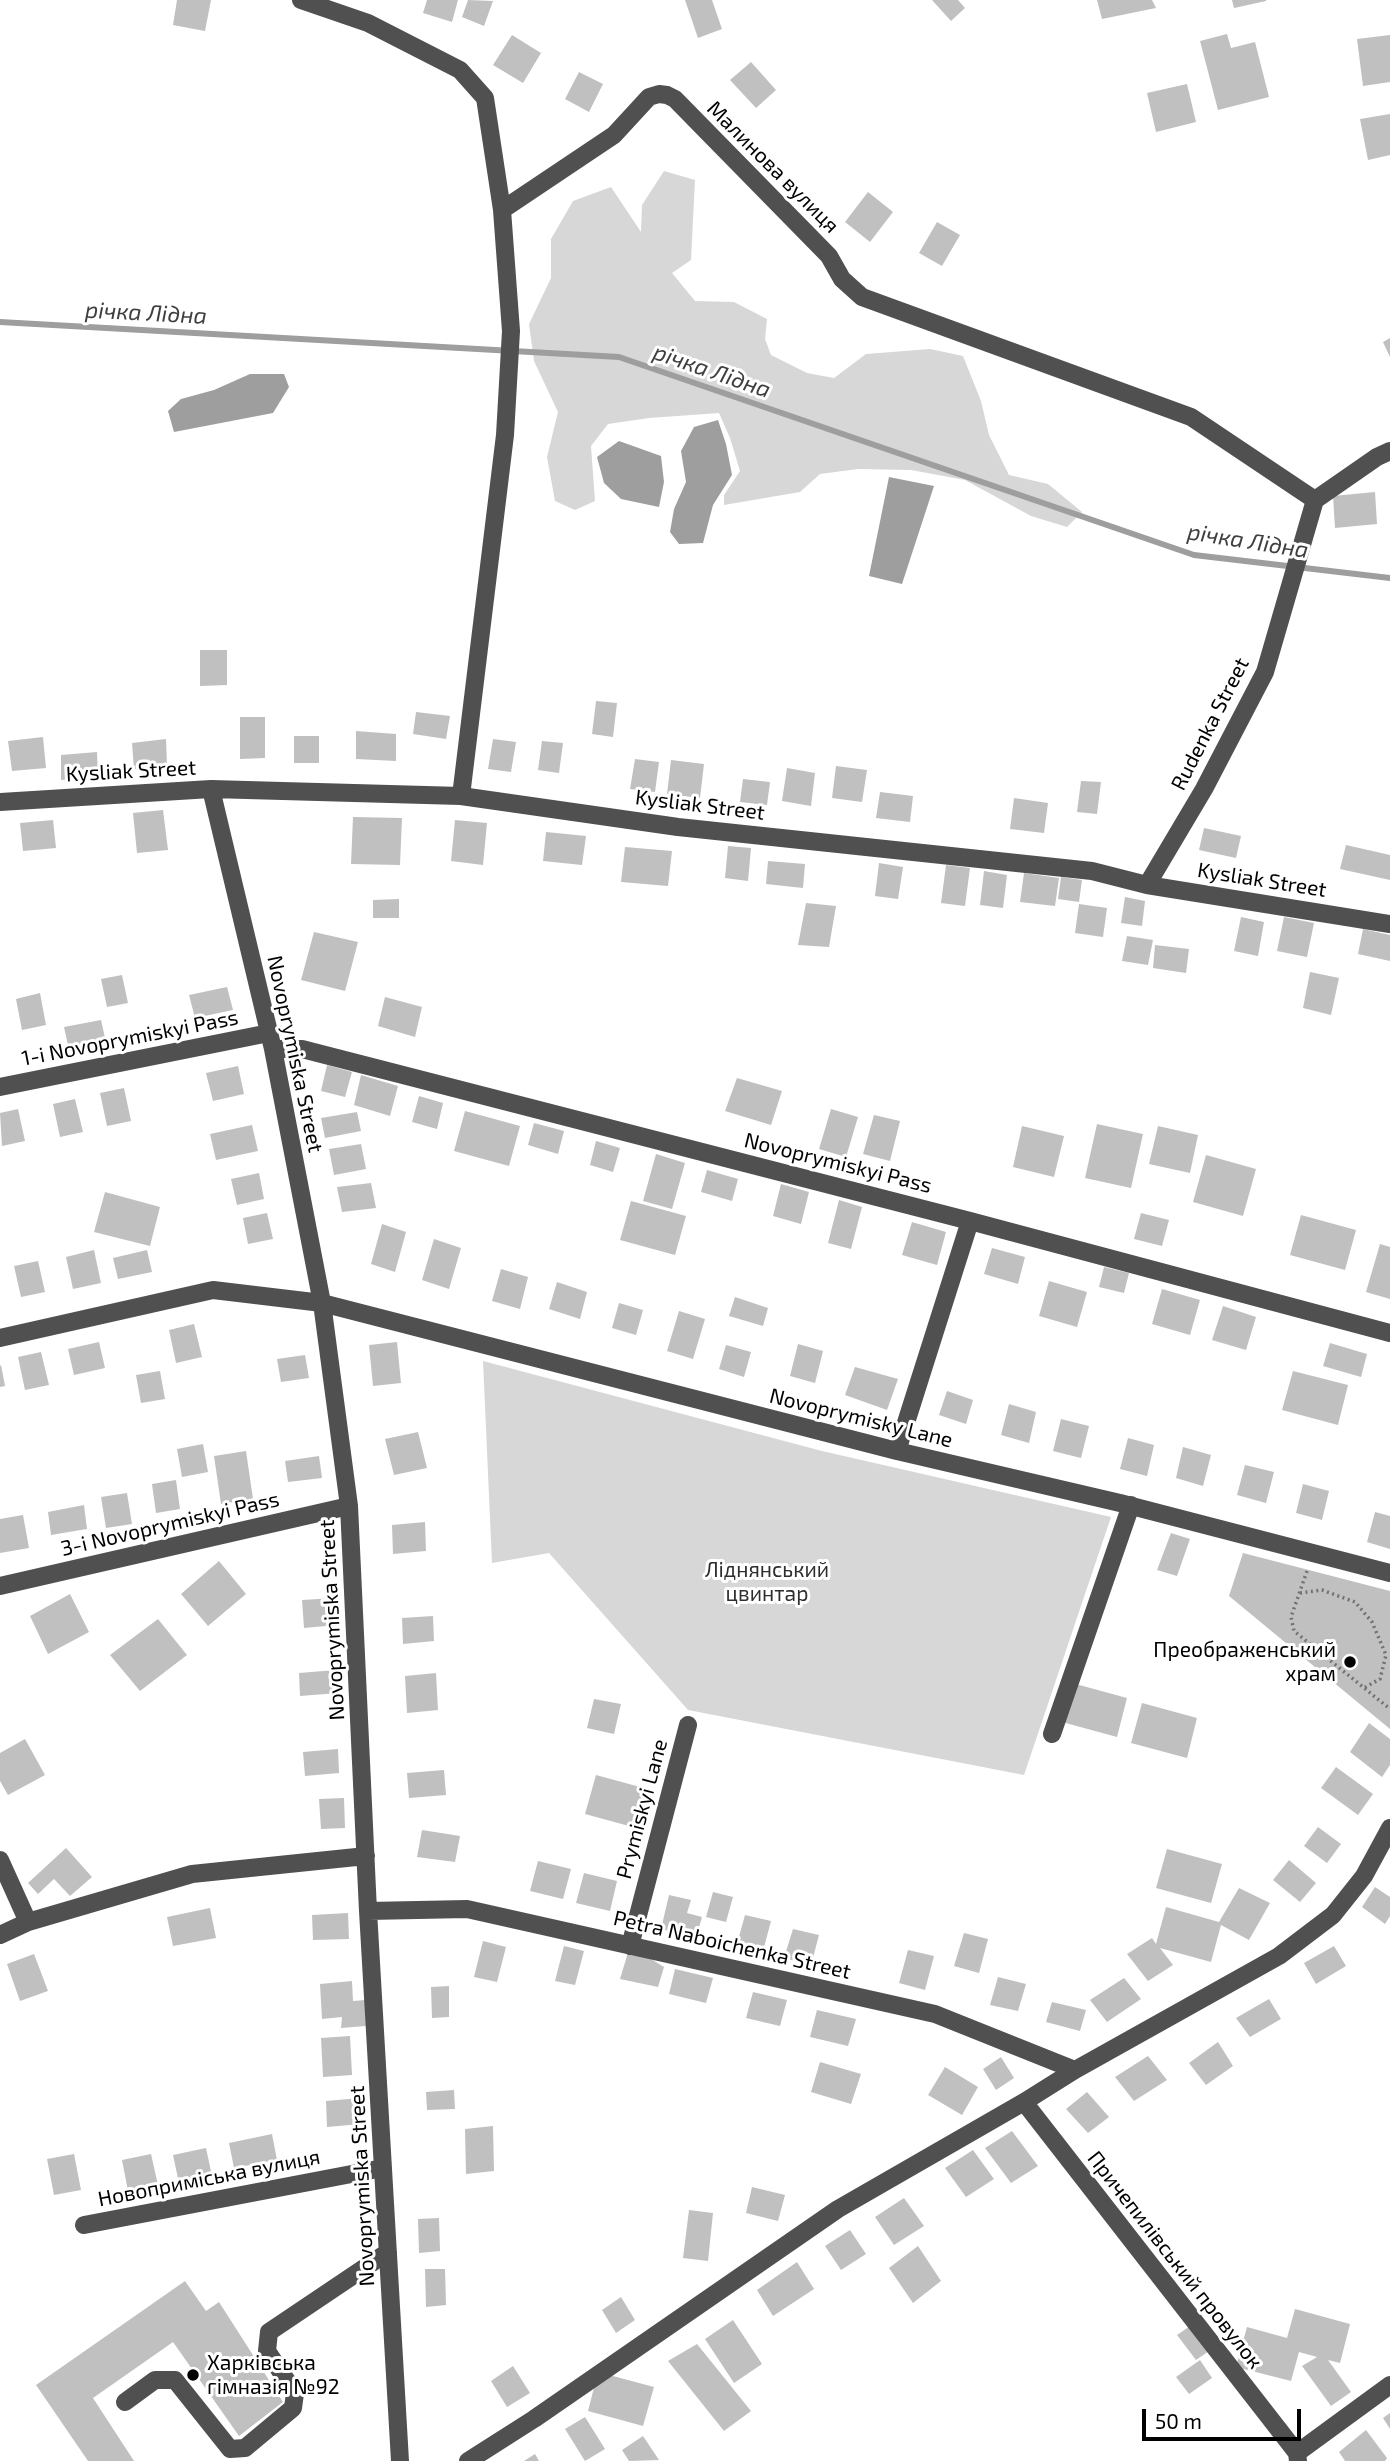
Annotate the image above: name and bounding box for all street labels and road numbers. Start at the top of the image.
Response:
street label: Малинова вулиця [702,96,844,238]
street label: Rudenka Street [1166,653,1254,795]
street label: Kysliak Street [65,755,197,787]
street label: Kysliak Street [634,785,766,825]
street label: Kysliak Street [1196,857,1328,903]
street label: Novoprymiska Street [262,953,328,1155]
street label: 1-i Novoprymiskyi Pass [20,1005,240,1071]
street label: Novoprymiskyi Pass [742,1128,934,1198]
street label: Novoprymisky Lane [767,1383,955,1453]
street label: 3-i Novoprymiskyi Pass [58,1487,282,1561]
street label: Novoprymiska Street [314,1519,350,1721]
street label: Prymiskyi Lane [611,1736,673,1882]
street label: Petra Naboichenka Street [611,1905,853,1985]
street label: Novoprymiska Street [344,2085,380,2287]
street label: Новоприміська вулиця [96,2144,322,2212]
street label: Причепилівський провулок [1082,2146,1268,2374]

